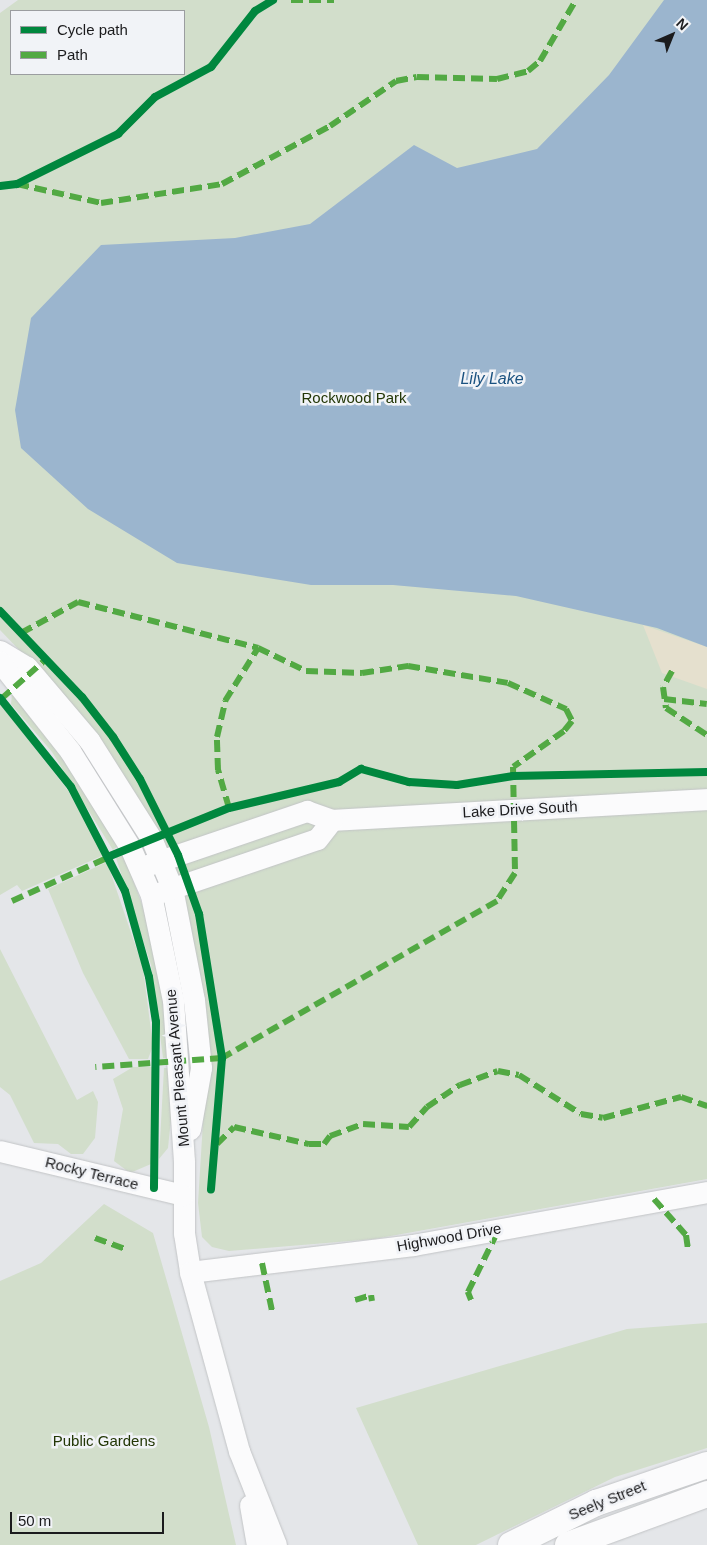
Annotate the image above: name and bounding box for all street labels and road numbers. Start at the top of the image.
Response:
street label: Lake Drive South [462,797,578,821]
street label: Mount Pleasant Avenue [161,988,193,1148]
street label: Rocky Terrace [43,1153,141,1193]
street label: Highwood Drive [395,1219,503,1255]
street label: Seely Street [566,1476,648,1524]

